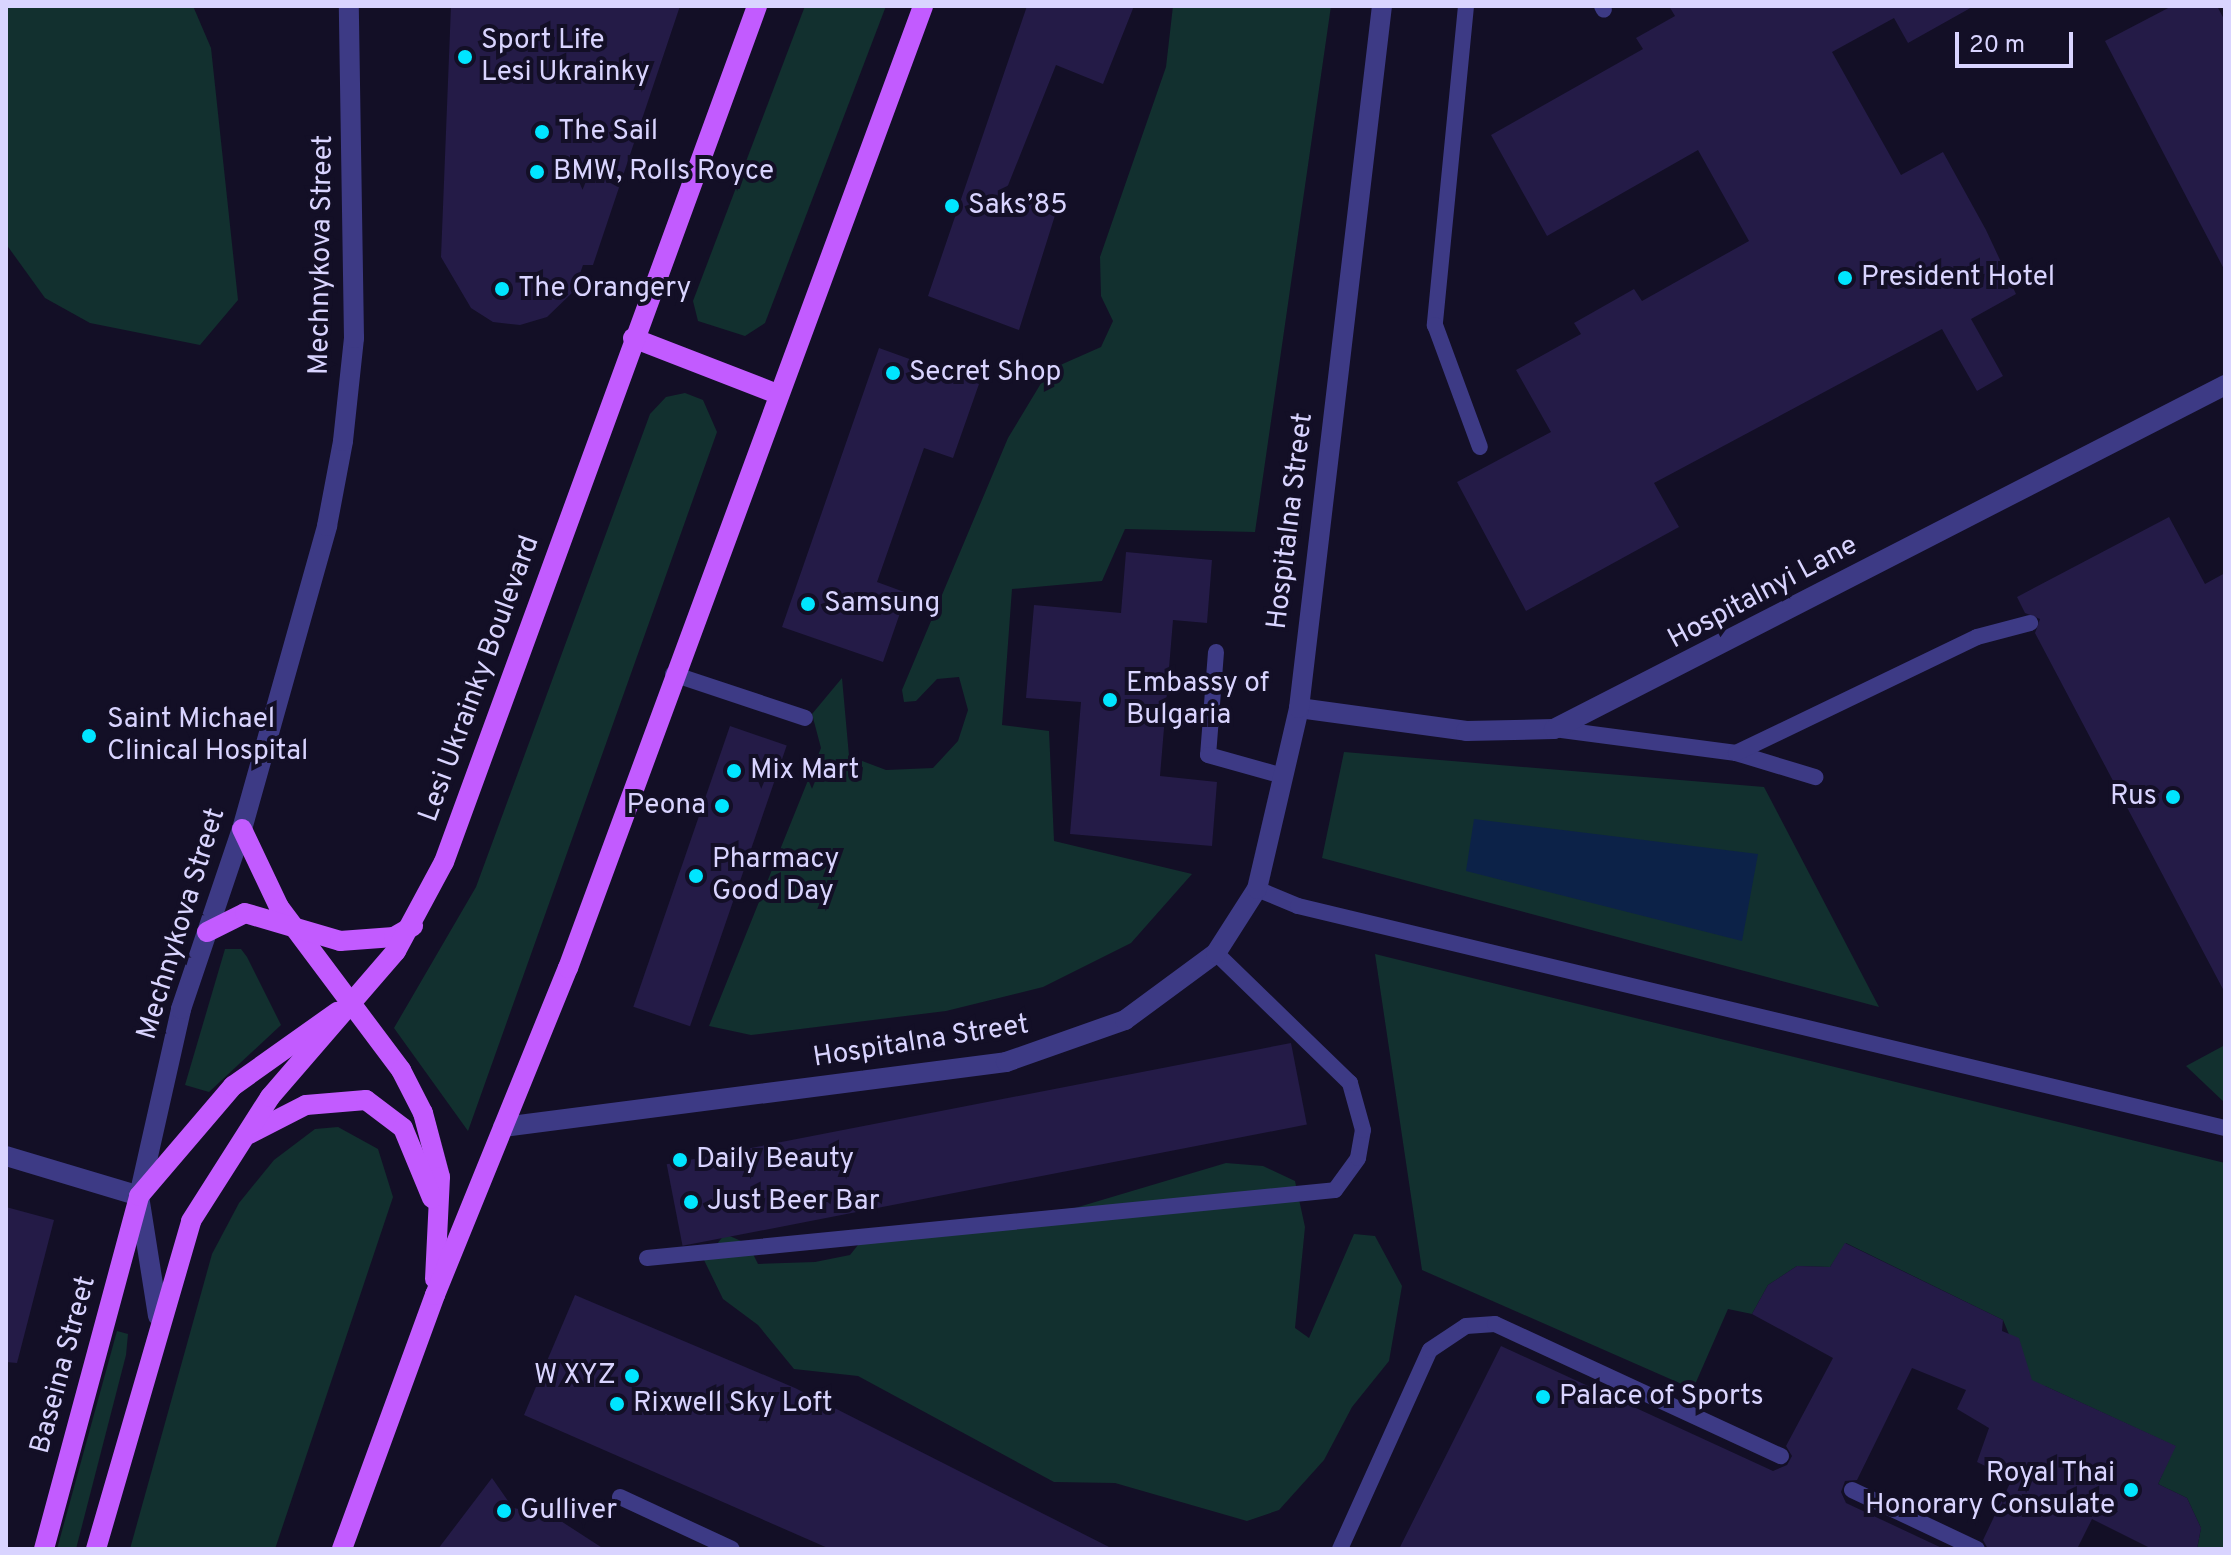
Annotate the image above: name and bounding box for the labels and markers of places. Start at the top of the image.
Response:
place label: Sport Life Lesi Ukrainky [481,24,650,90]
marker: Sport Life Lesi Ukrainky [456,48,474,66]
place label: The Sail [558,115,658,149]
marker: The Sail [533,123,551,141]
place label: BMW, Rolls Royce [553,155,774,189]
marker: BMW, Rolls Royce [528,163,546,181]
place label: Saks’85 [968,189,1068,223]
marker: Saks’85 [943,197,961,215]
place label: President Hotel [1861,261,2055,295]
marker: President Hotel [1836,269,1854,287]
place label: The Orangery [518,272,691,306]
marker: The Orangery [493,280,511,298]
place label: Secret Shop [909,356,1061,390]
marker: Secret Shop [884,364,902,382]
place label: Samsung [824,587,940,621]
marker: Samsung [799,595,817,613]
place label: Embassy of Bulgaria [1126,667,1269,733]
marker: Embassy of Bulgaria [1101,691,1119,709]
place label: Saint Michael Clinical Hospital [107,703,308,769]
marker: Saint Michael Clinical Hospital [78,725,100,747]
place label: Mix Mart [750,754,859,788]
marker: Mix Mart [725,762,743,780]
place label: Rus [2110,780,2157,814]
marker: Rus [2164,788,2182,806]
place label: Peona [627,789,706,823]
marker: Peona [713,797,731,815]
place label: Pharmacy Good Day [712,843,839,909]
marker: Pharmacy Good Day [687,867,705,885]
place label: Daily Beauty [696,1143,854,1177]
marker: Daily Beauty [671,1151,689,1169]
place label: Just Beer Bar [707,1185,880,1219]
marker: Just Beer Bar [682,1193,700,1211]
place label: W XYZ [533,1359,616,1393]
marker: W XYZ [623,1367,641,1385]
place label: Palace of Sports [1559,1380,1764,1414]
place label: Rixwell Sky Loft [633,1387,833,1421]
marker: Palace of Sports [1534,1388,1552,1406]
marker: Rixwell Sky Loft [608,1395,626,1413]
place label: Royal Thai Honorary Consulate [1865,1457,2115,1523]
marker: Royal Thai Honorary Consulate [2122,1481,2140,1499]
place label: Gulliver [520,1494,617,1528]
marker: Gulliver [495,1502,513,1520]

